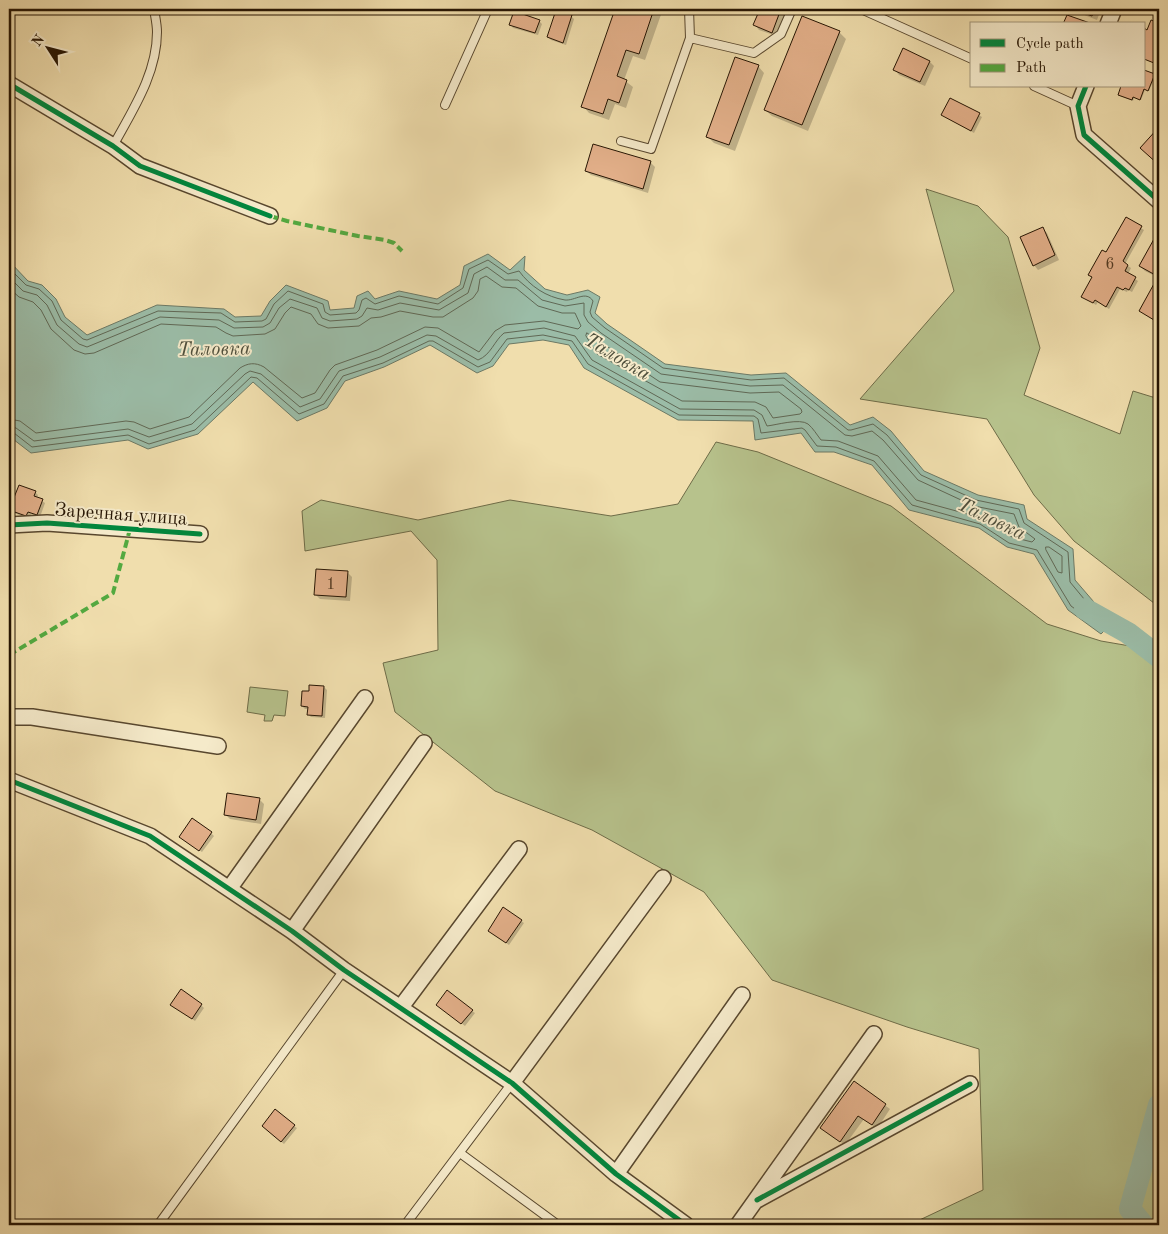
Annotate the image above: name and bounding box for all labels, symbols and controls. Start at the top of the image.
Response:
north arrow [22,22,72,72]
legend [970,22,1146,88]
text: N [29,32,47,49]
text: Cycle path [1016,37,1084,52]
text: Path [1016,61,1046,76]
house number: 6 [1105,257,1115,273]
water label: Таловка [580,330,654,385]
water label: Таловка [177,339,251,361]
water label: Таловка [954,495,1029,545]
street label: Заречная улица [54,501,188,530]
house number: 1 [326,577,336,593]

